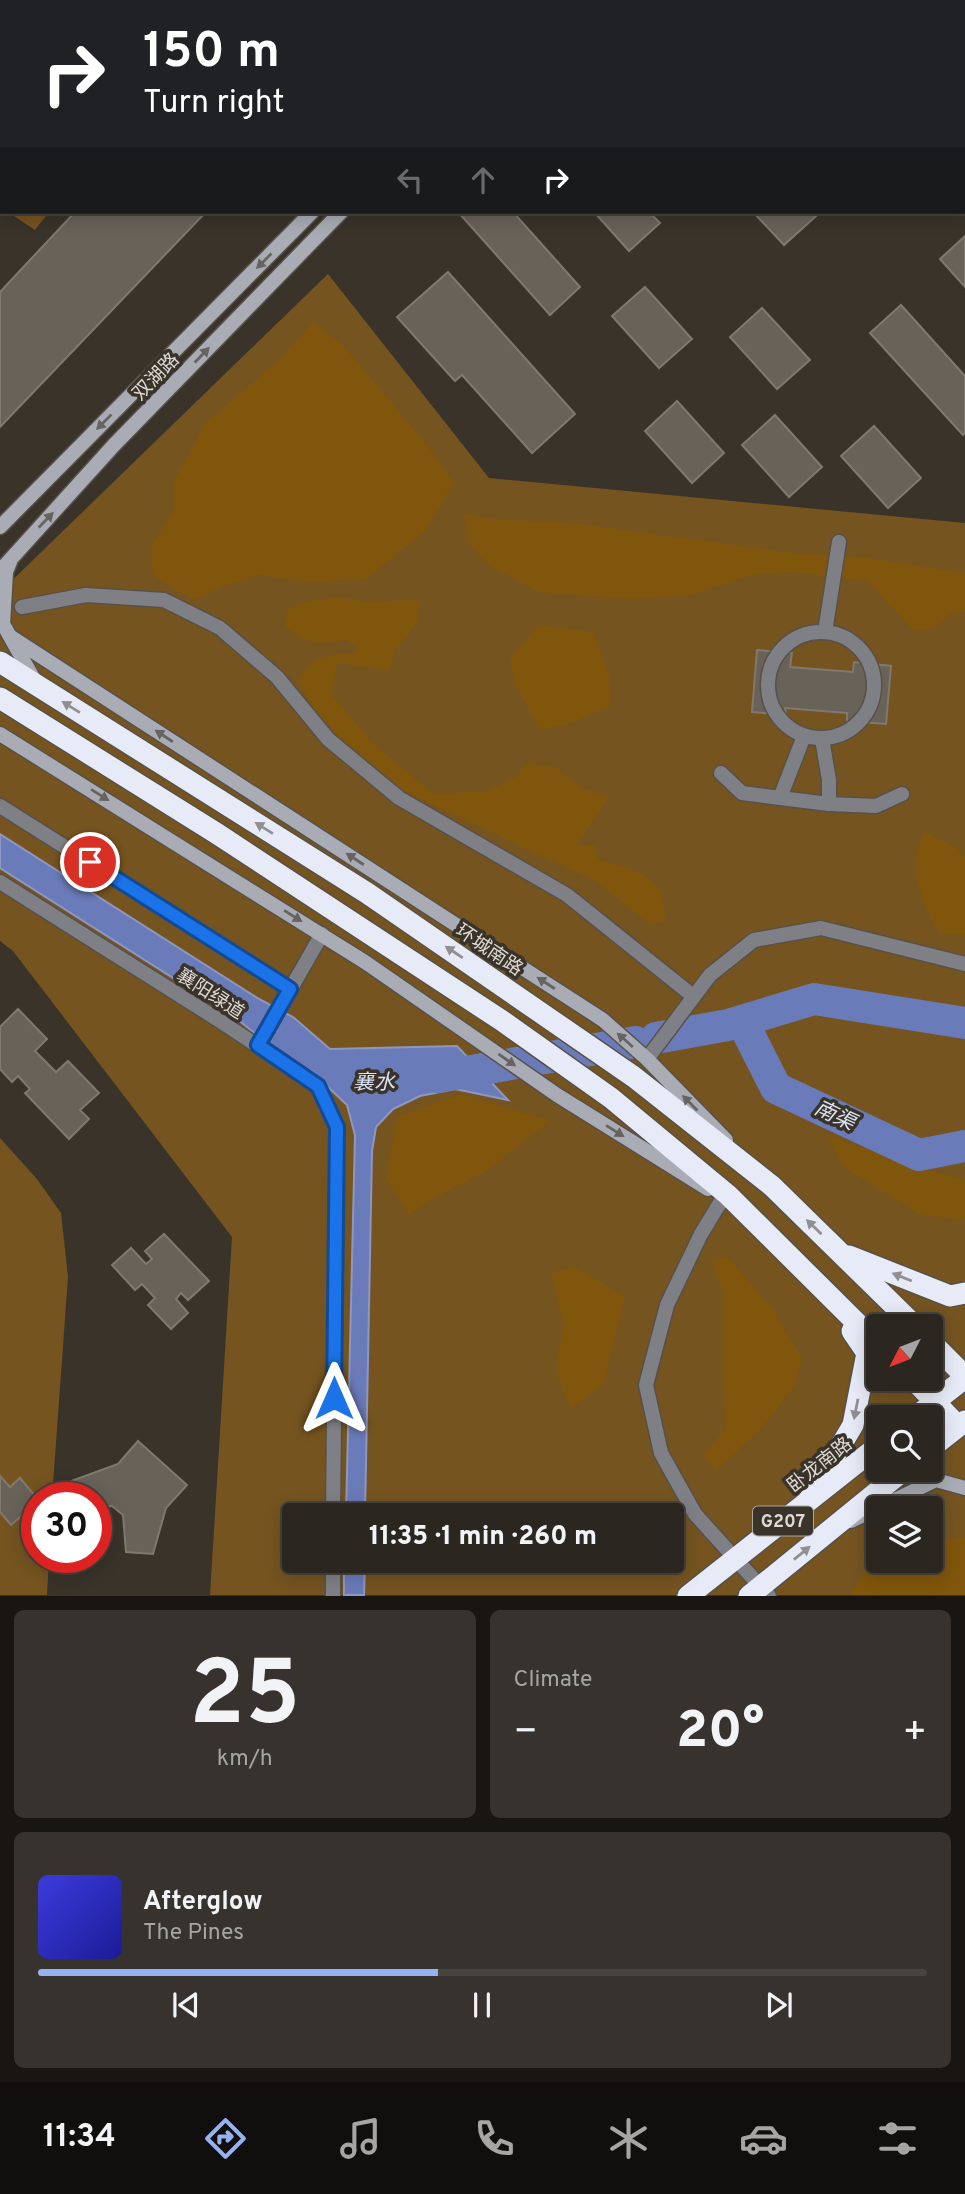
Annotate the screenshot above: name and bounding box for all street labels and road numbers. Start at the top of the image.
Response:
street label: 双湖路 [128,349,185,406]
street label: 环城南路 [451,919,527,982]
street label: 襄阳绿道 [171,964,248,1025]
street label: 卧龙南路 [783,1433,858,1498]
road number: G207 [753,1506,813,1536]

